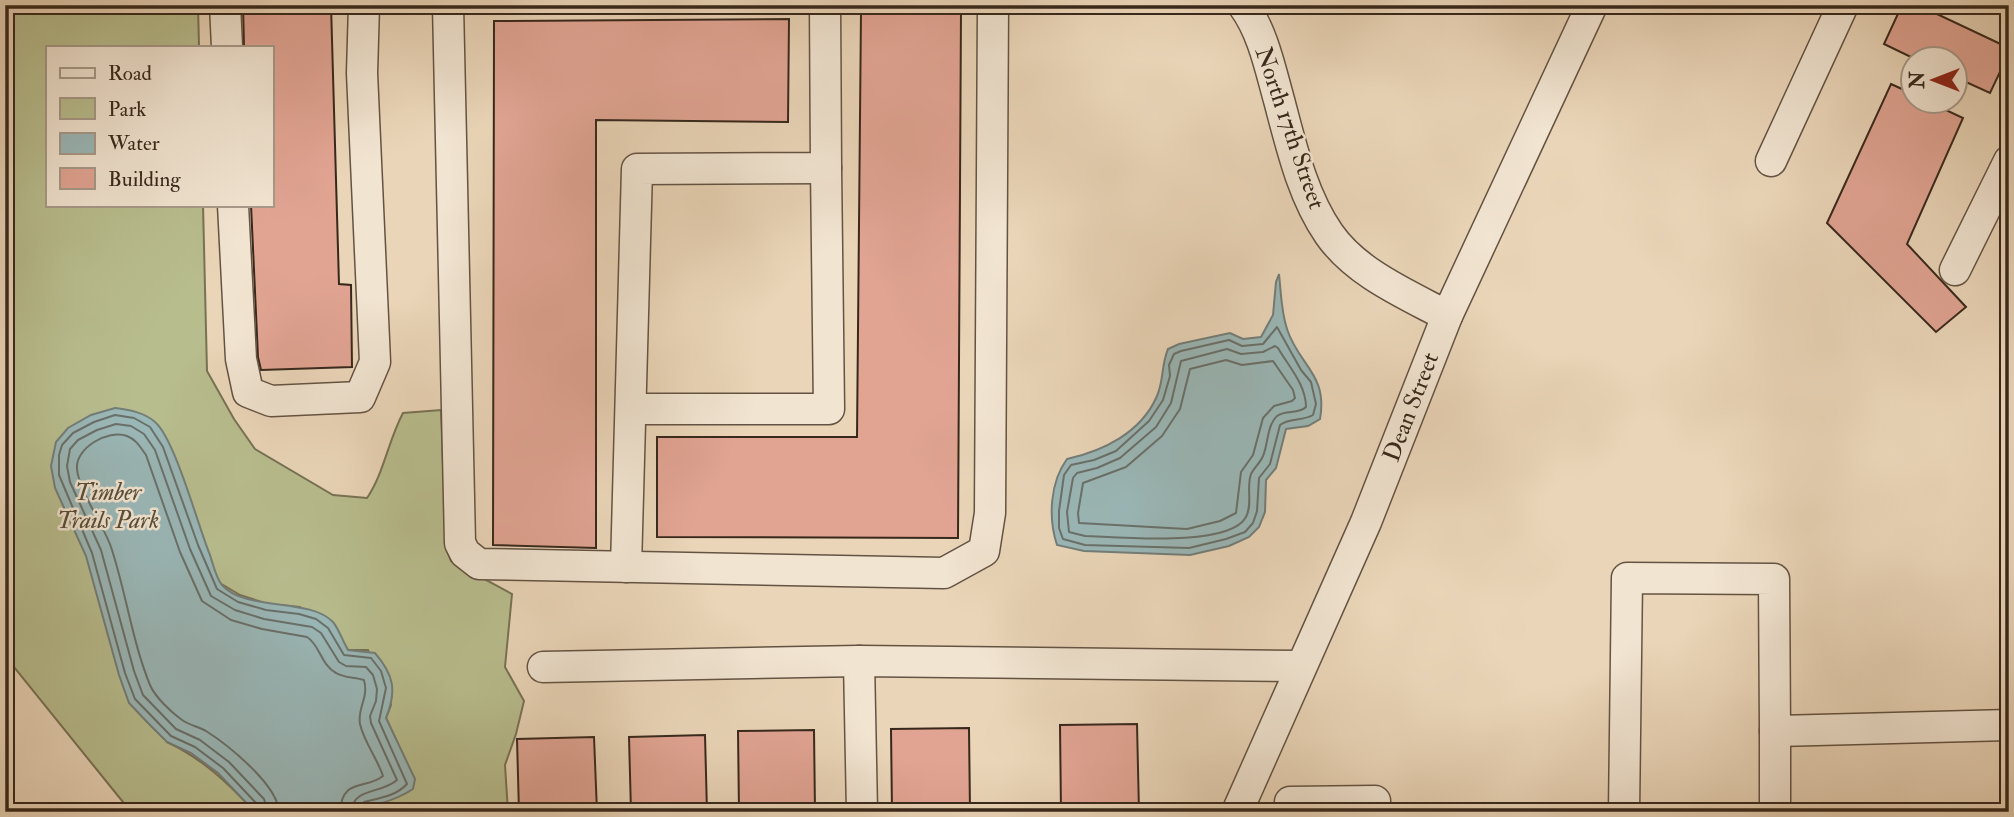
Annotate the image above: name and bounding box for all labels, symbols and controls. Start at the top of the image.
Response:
street label: North 17th Street [1248,43,1332,213]
legend [46,46,273,206]
north arrow [1898,46,1968,116]
text: Road [108,60,153,87]
text: N [1906,71,1930,90]
text: Park [108,96,146,123]
text: Water [107,130,160,157]
text: Building [108,166,181,193]
street label: Dean Street [1376,348,1446,466]
park label: Timber Trails Park [57,477,159,536]

